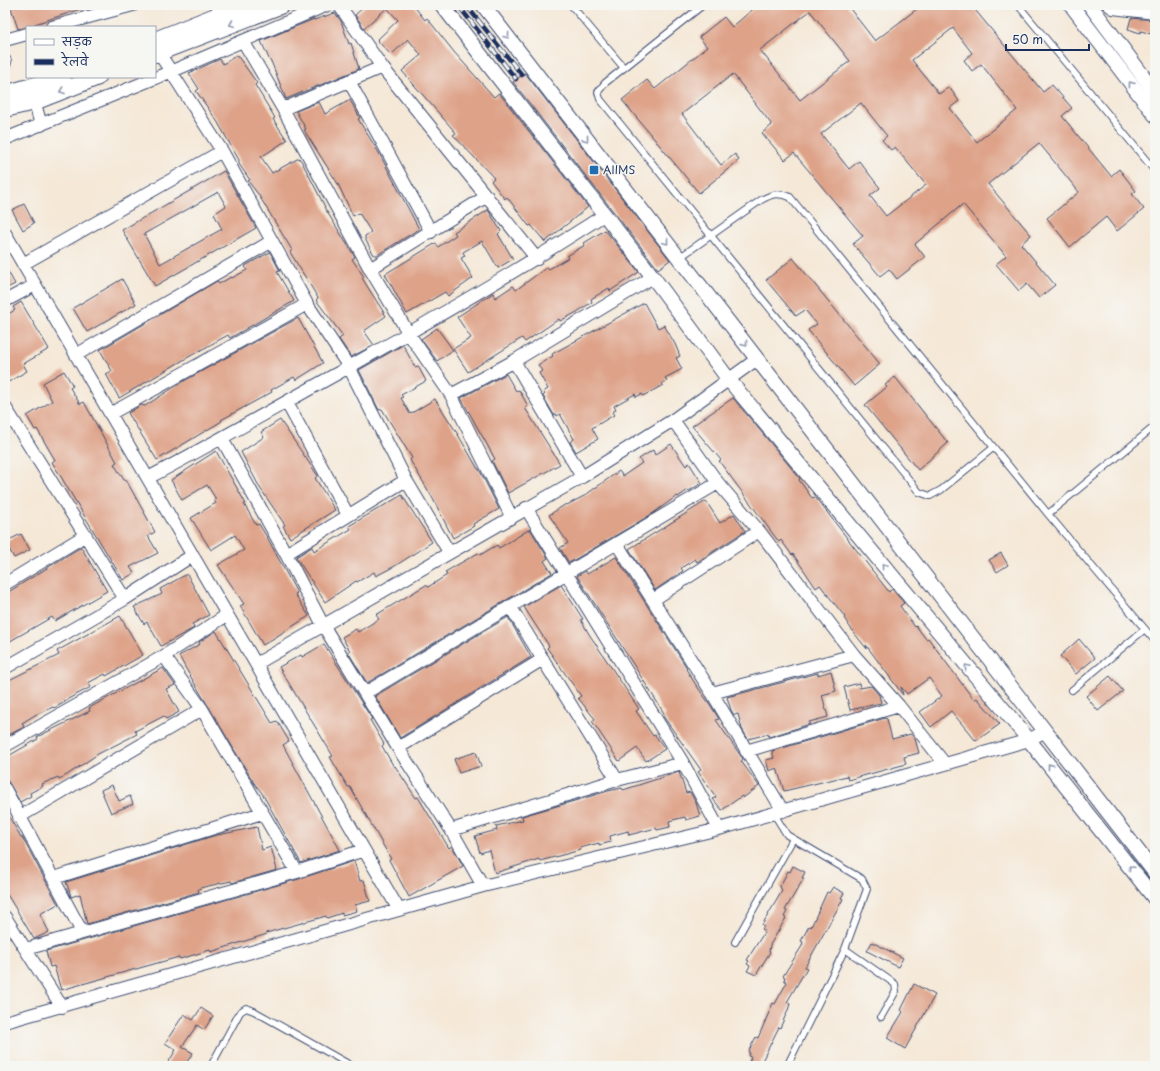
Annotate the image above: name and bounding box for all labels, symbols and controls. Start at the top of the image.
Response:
one-way arrow [228,19,235,27]
legend [26,26,156,78]
scale bar [1006,26,1089,52]
text: 50 m [1012,30,1043,48]
one-way arrow [502,31,509,38]
text: सड़क [61,32,93,50]
text: रेलवे [60,51,89,70]
one-way arrow [1129,81,1136,88]
one-way arrow [59,87,66,95]
one-way arrow [582,134,589,141]
place label: AIIMS [603,161,635,178]
marker: AIIMS [588,164,600,176]
one-way arrow [661,237,668,244]
one-way arrow [741,340,748,347]
one-way arrow [881,564,888,571]
one-way arrow [964,664,971,671]
one-way arrow [1048,764,1055,771]
one-way arrow [1128,866,1135,873]

